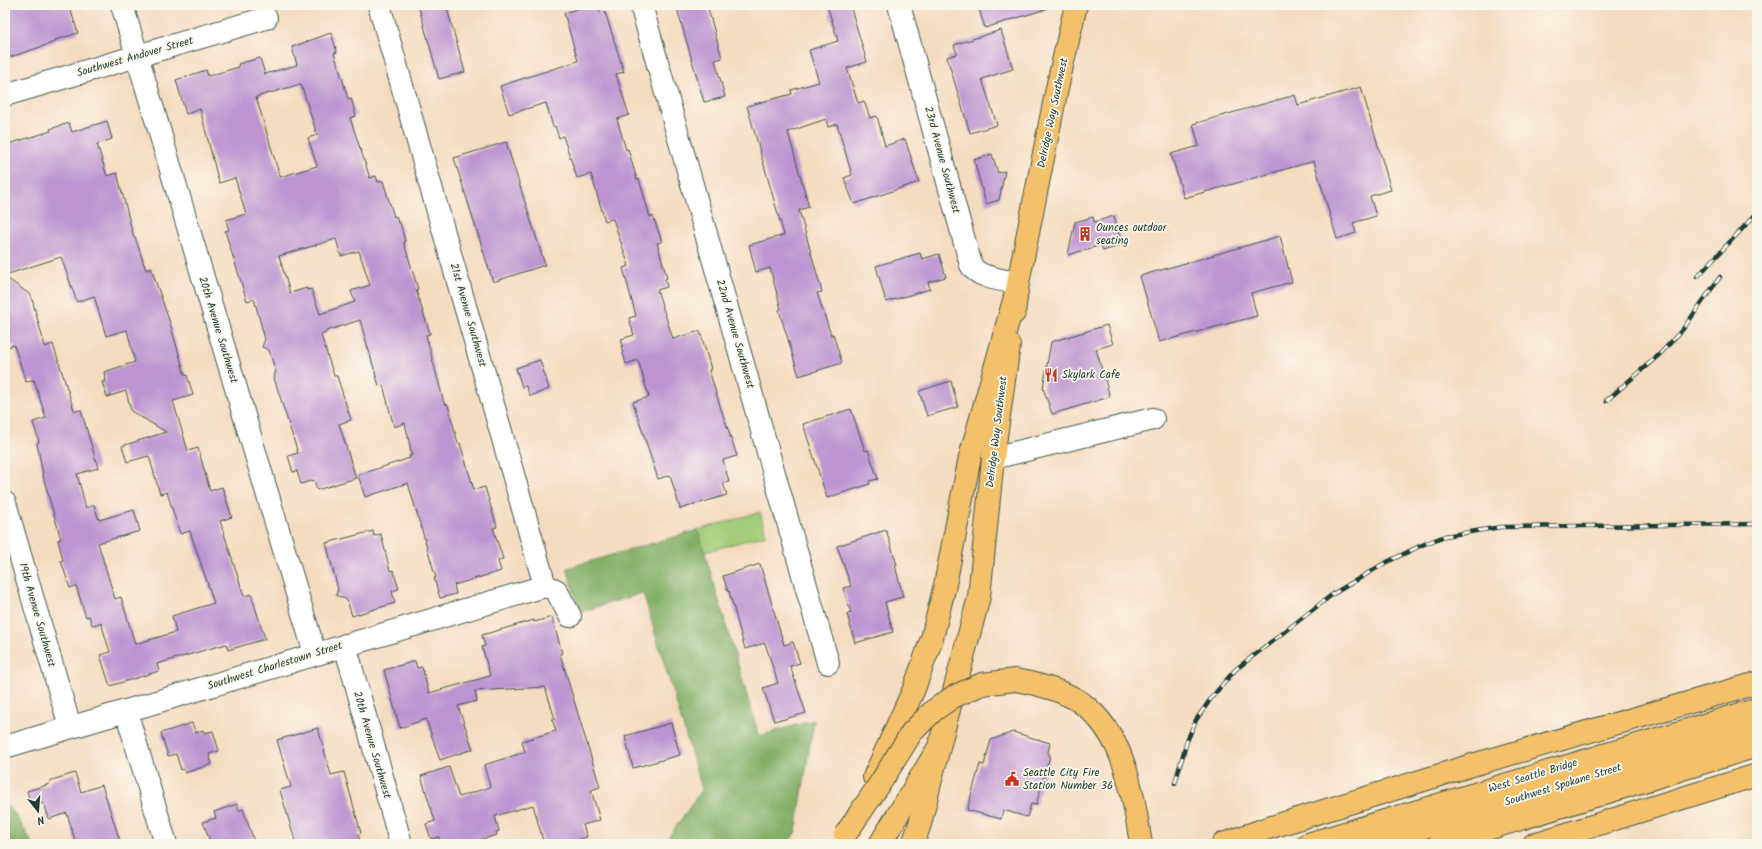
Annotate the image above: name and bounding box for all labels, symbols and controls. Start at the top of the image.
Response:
street label: Southwest Andover Street [75,32,196,82]
street label: Delridge Way Southwest [1033,56,1074,170]
street label: 23rd Avenue Southwest [919,104,965,216]
place label: Ounces outdoor seating [1096,219,1168,250]
building icon: Ounces outdoor seating [1077,226,1093,242]
street label: 21st Avenue Southwest [445,261,492,370]
street label: 20th Avenue Southwest [193,274,243,386]
street label: 22nd Avenue Southwest [711,277,759,391]
place label: Skylark Cafe [1062,366,1120,384]
restaurant icon: Skylark Cafe [1043,367,1059,383]
street label: Delridge Way Southwest [981,375,1013,489]
street label: 19th Avenue Southwest [13,561,61,670]
street label: Southwest Charlestown Street [205,637,345,695]
street label: 20th Avenue Southwest [348,689,396,801]
street label: West Seattle Bridge [1486,754,1580,798]
street label: Southwest Spokane Street [1502,758,1624,811]
place label: Seattle City Fire Station Number 36 [1023,764,1113,795]
public building icon: Seattle City Fire Station Number 36 [1004,771,1020,787]
north arrow [18,791,58,831]
text: N [35,810,47,829]

